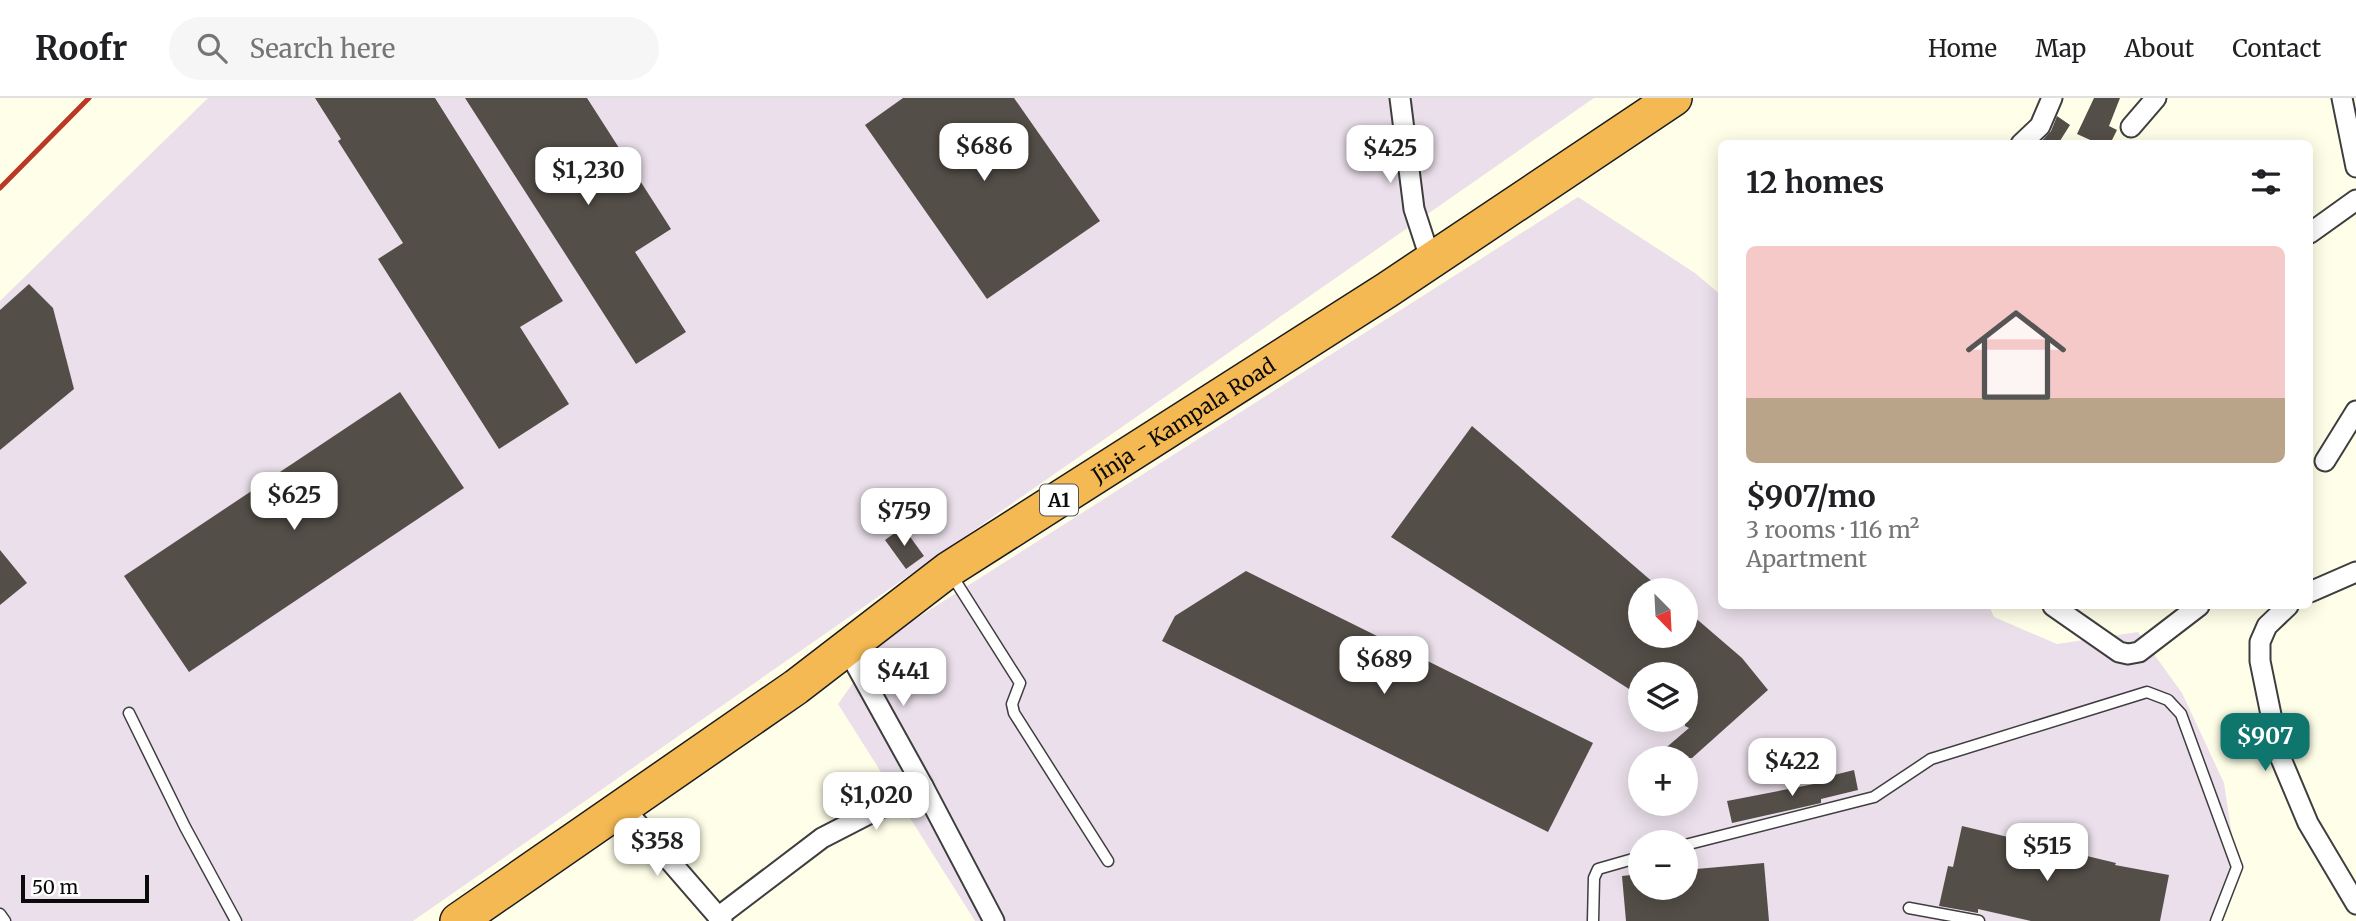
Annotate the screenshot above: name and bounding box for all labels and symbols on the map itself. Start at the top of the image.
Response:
pin: $686 [943,123,1025,183]
pin: $425 [1349,126,1431,185]
pin: $1,230 [531,148,645,207]
street label: Jinja - Kampala Road [1086,351,1280,489]
pin: $625 [253,472,335,532]
road number: A1 [1040,484,1078,516]
pin: $759 [863,489,945,548]
north arrow [1628,578,1698,648]
pin: $689 [1343,636,1425,696]
pin: $441 [862,648,944,708]
pin: $907 [2224,714,2306,773]
pin: $422 [1751,738,1833,798]
pin: $1,020 [819,772,933,832]
pin: $358 [616,818,698,878]
pin: $515 [2006,824,2088,883]
scale bar [21,872,149,904]

